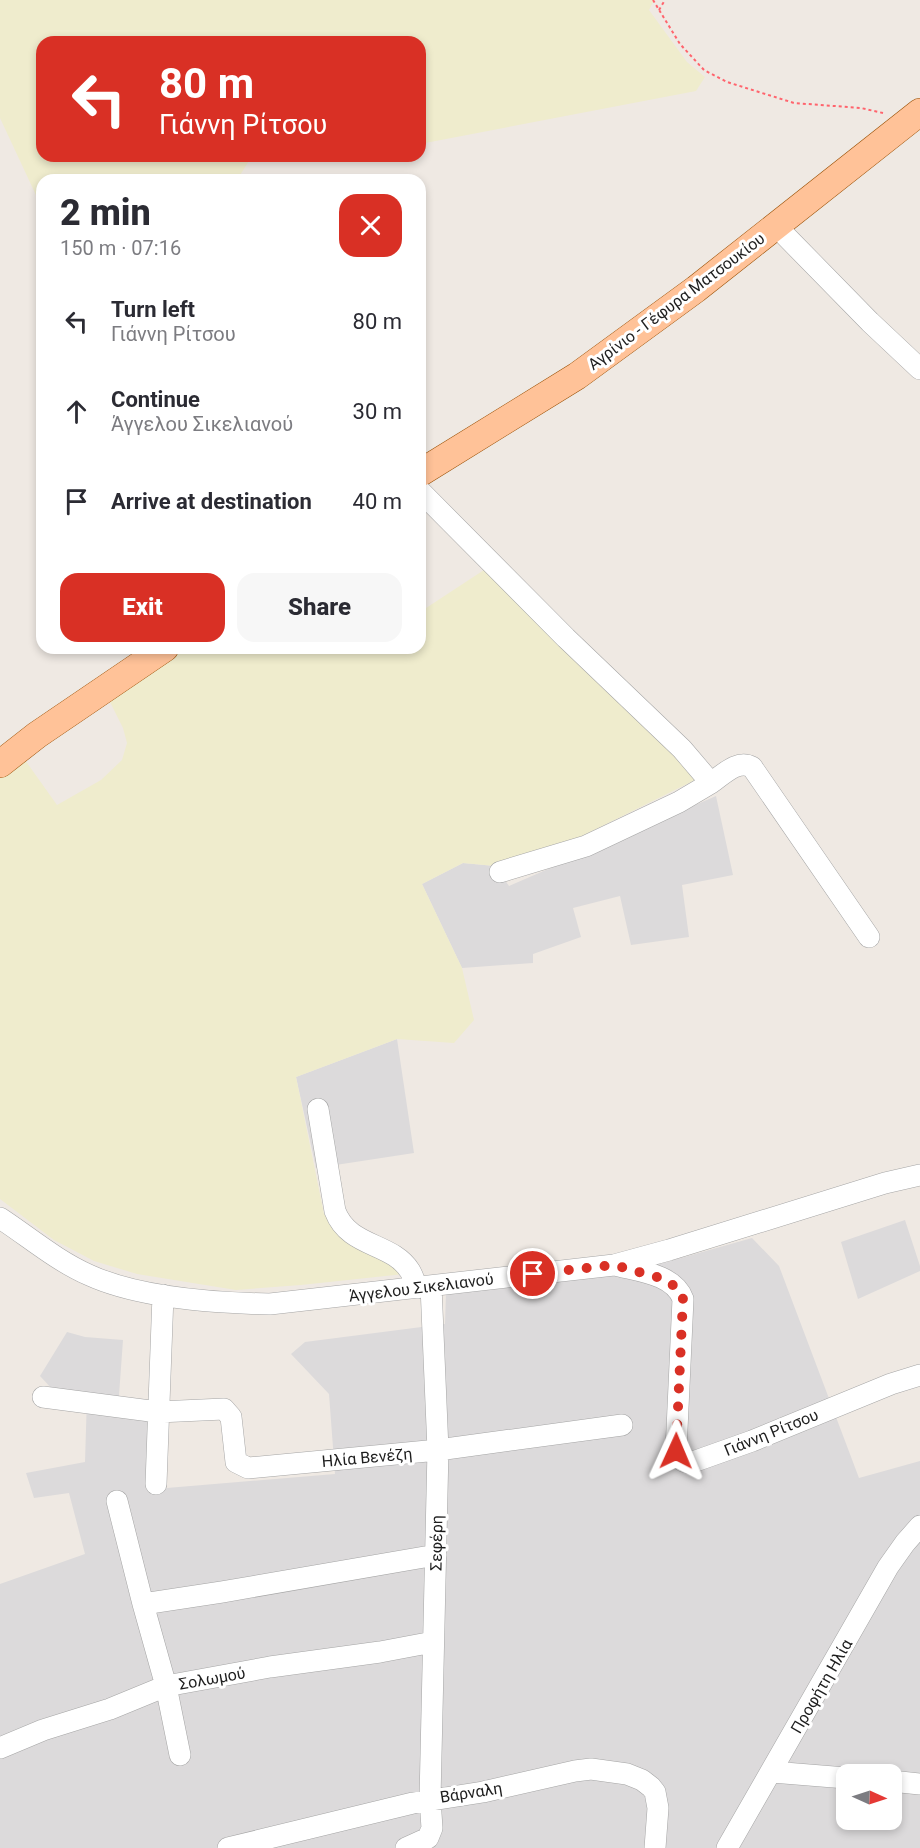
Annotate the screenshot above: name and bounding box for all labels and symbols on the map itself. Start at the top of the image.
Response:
street label: Αγρίνιο - Γέφυρα Ματσουκίου [584,229,768,374]
pin [507,1248,558,1299]
street label: Άγγελου Σικελιανού [348,1269,495,1306]
street label: Γιάννη Ρίτσου [721,1405,821,1460]
position arrow [644,1419,708,1483]
street label: Ηλία Βενέζη [321,1444,413,1471]
street label: Σεφέρη [427,1515,446,1571]
street label: Προφήτη Ηλία [787,1636,856,1737]
street label: Σολωμού [177,1663,247,1694]
north arrow [836,1764,902,1830]
street label: Βάρναλη [439,1778,504,1807]

